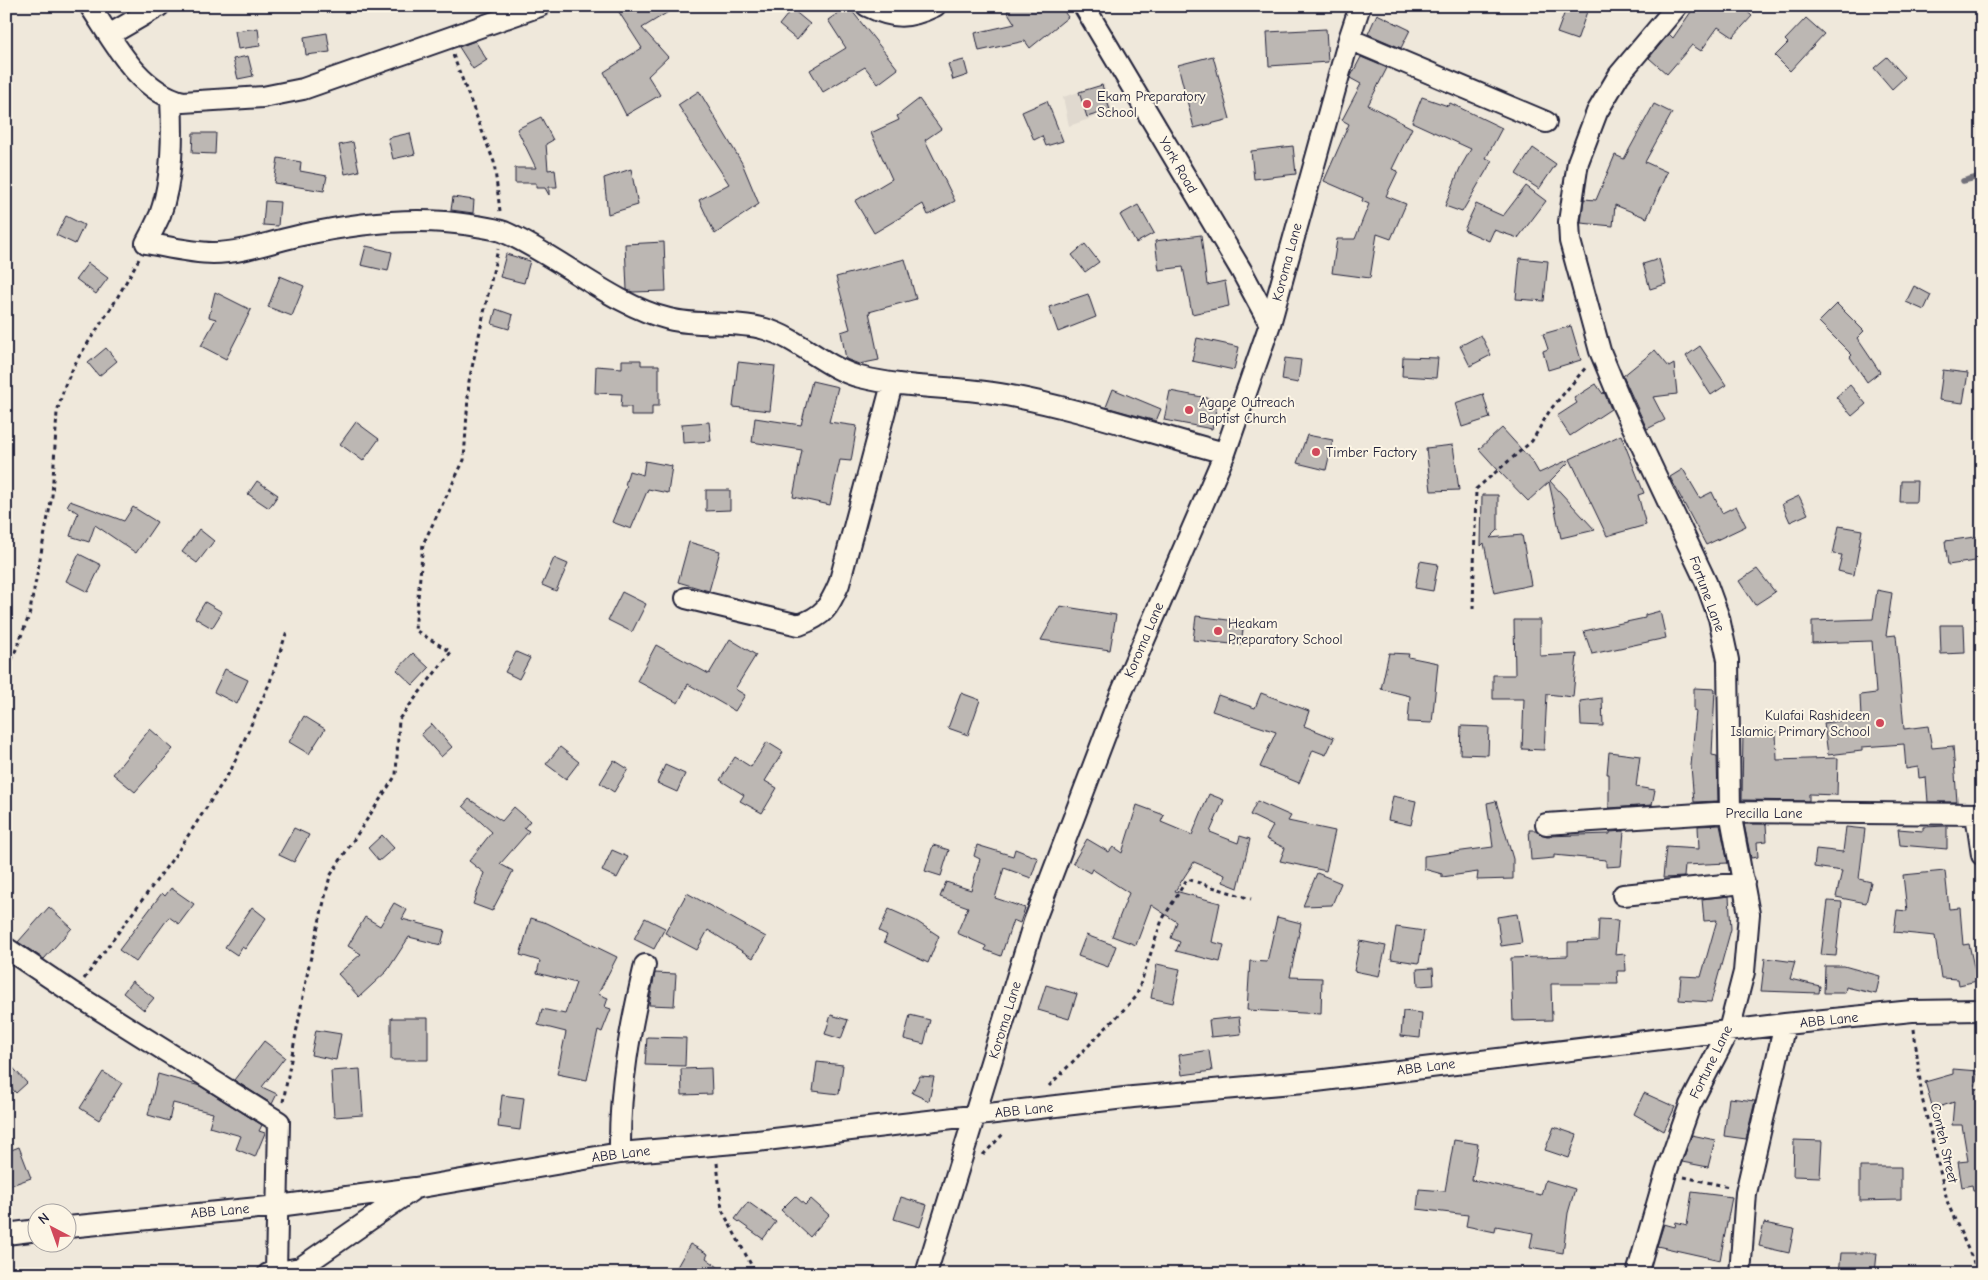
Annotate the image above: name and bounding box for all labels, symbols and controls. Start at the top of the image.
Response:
place label: Ekam Preparatory School [1097,88,1206,121]
marker: Ekam Preparatory School [1081,98,1093,110]
street label: York Road [1155,134,1201,196]
street label: Koroma Lane [1268,221,1306,303]
place label: Agape Outreach Baptist Church [1199,394,1295,427]
marker: Agape Outreach Baptist Church [1183,404,1195,416]
place label: Timber Factory [1326,444,1418,461]
marker: Timber Factory [1310,446,1322,458]
street label: Fortune Lane [1685,554,1729,634]
street label: Koroma Lane [1121,600,1167,680]
place label: Heakam Preparatory School [1228,615,1343,648]
marker: Heakam Preparatory School [1212,625,1224,637]
place label: Kulafai Rashideen Islamic Primary School [1730,707,1870,740]
marker: Kulafai Rashideen Islamic Primary School [1874,717,1886,729]
street label: Precilla Lane [1726,805,1802,822]
street label: Koroma Lane [985,979,1025,1061]
street label: ABB Lane [1799,1008,1859,1032]
street label: Fortune Lane [1686,1023,1736,1101]
street label: ABB Lane [1396,1055,1456,1079]
street label: ABB Lane [994,1098,1054,1122]
street label: Conteh Street [1927,1101,1962,1186]
street label: ABB Lane [591,1142,651,1166]
street label: ABB Lane [190,1200,250,1222]
north arrow [28,1202,78,1252]
text: N [35,1209,53,1228]

